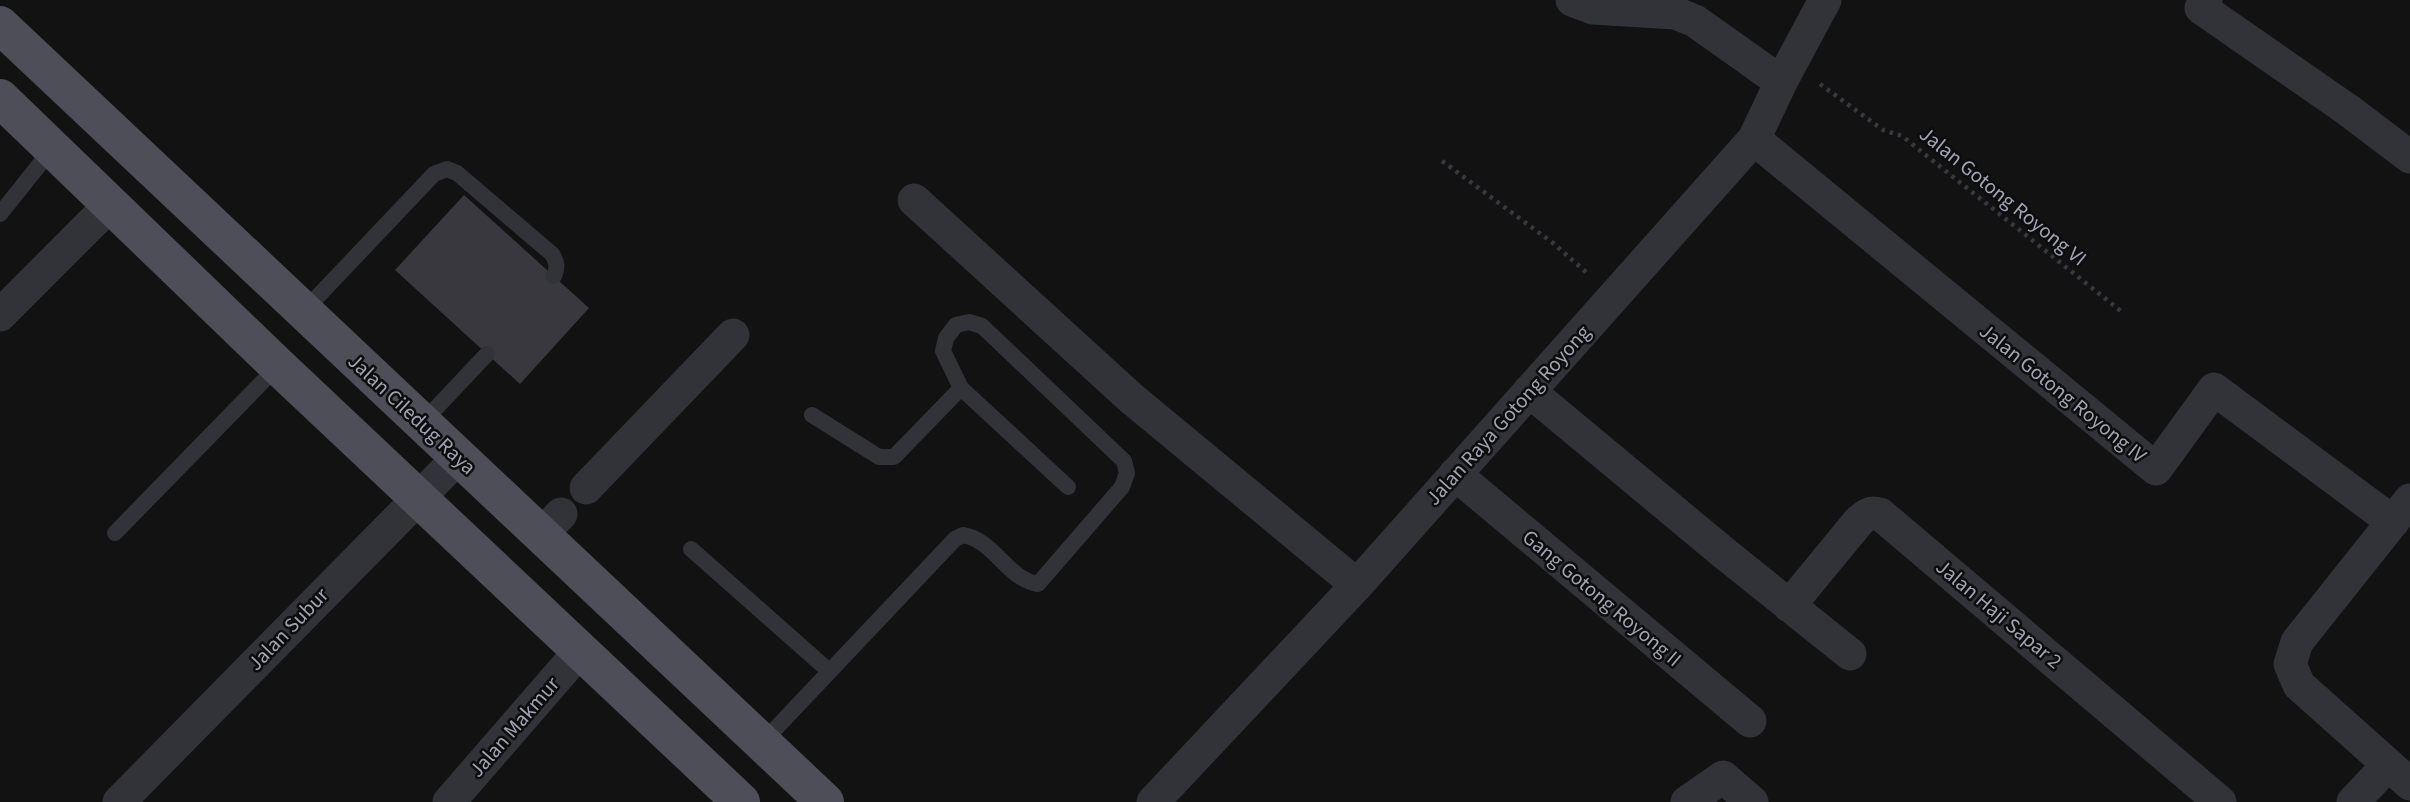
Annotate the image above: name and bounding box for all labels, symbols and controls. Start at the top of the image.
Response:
street label: Jalan Gotong Royong VI [1913,119,2093,273]
street label: Jalan Gotong Royong IV [1973,316,2153,470]
street label: Jalan Raya Gotong Royong [1419,318,1598,512]
street label: Jalan Ciledug Raya [341,347,483,481]
street label: Gang Gotong Royong II [1516,522,1688,674]
street label: Jalan Haji Sapar 2 [1929,552,2069,676]
street label: Jalan Subur [241,580,336,677]
street label: Jalan Makmur [462,670,567,784]

